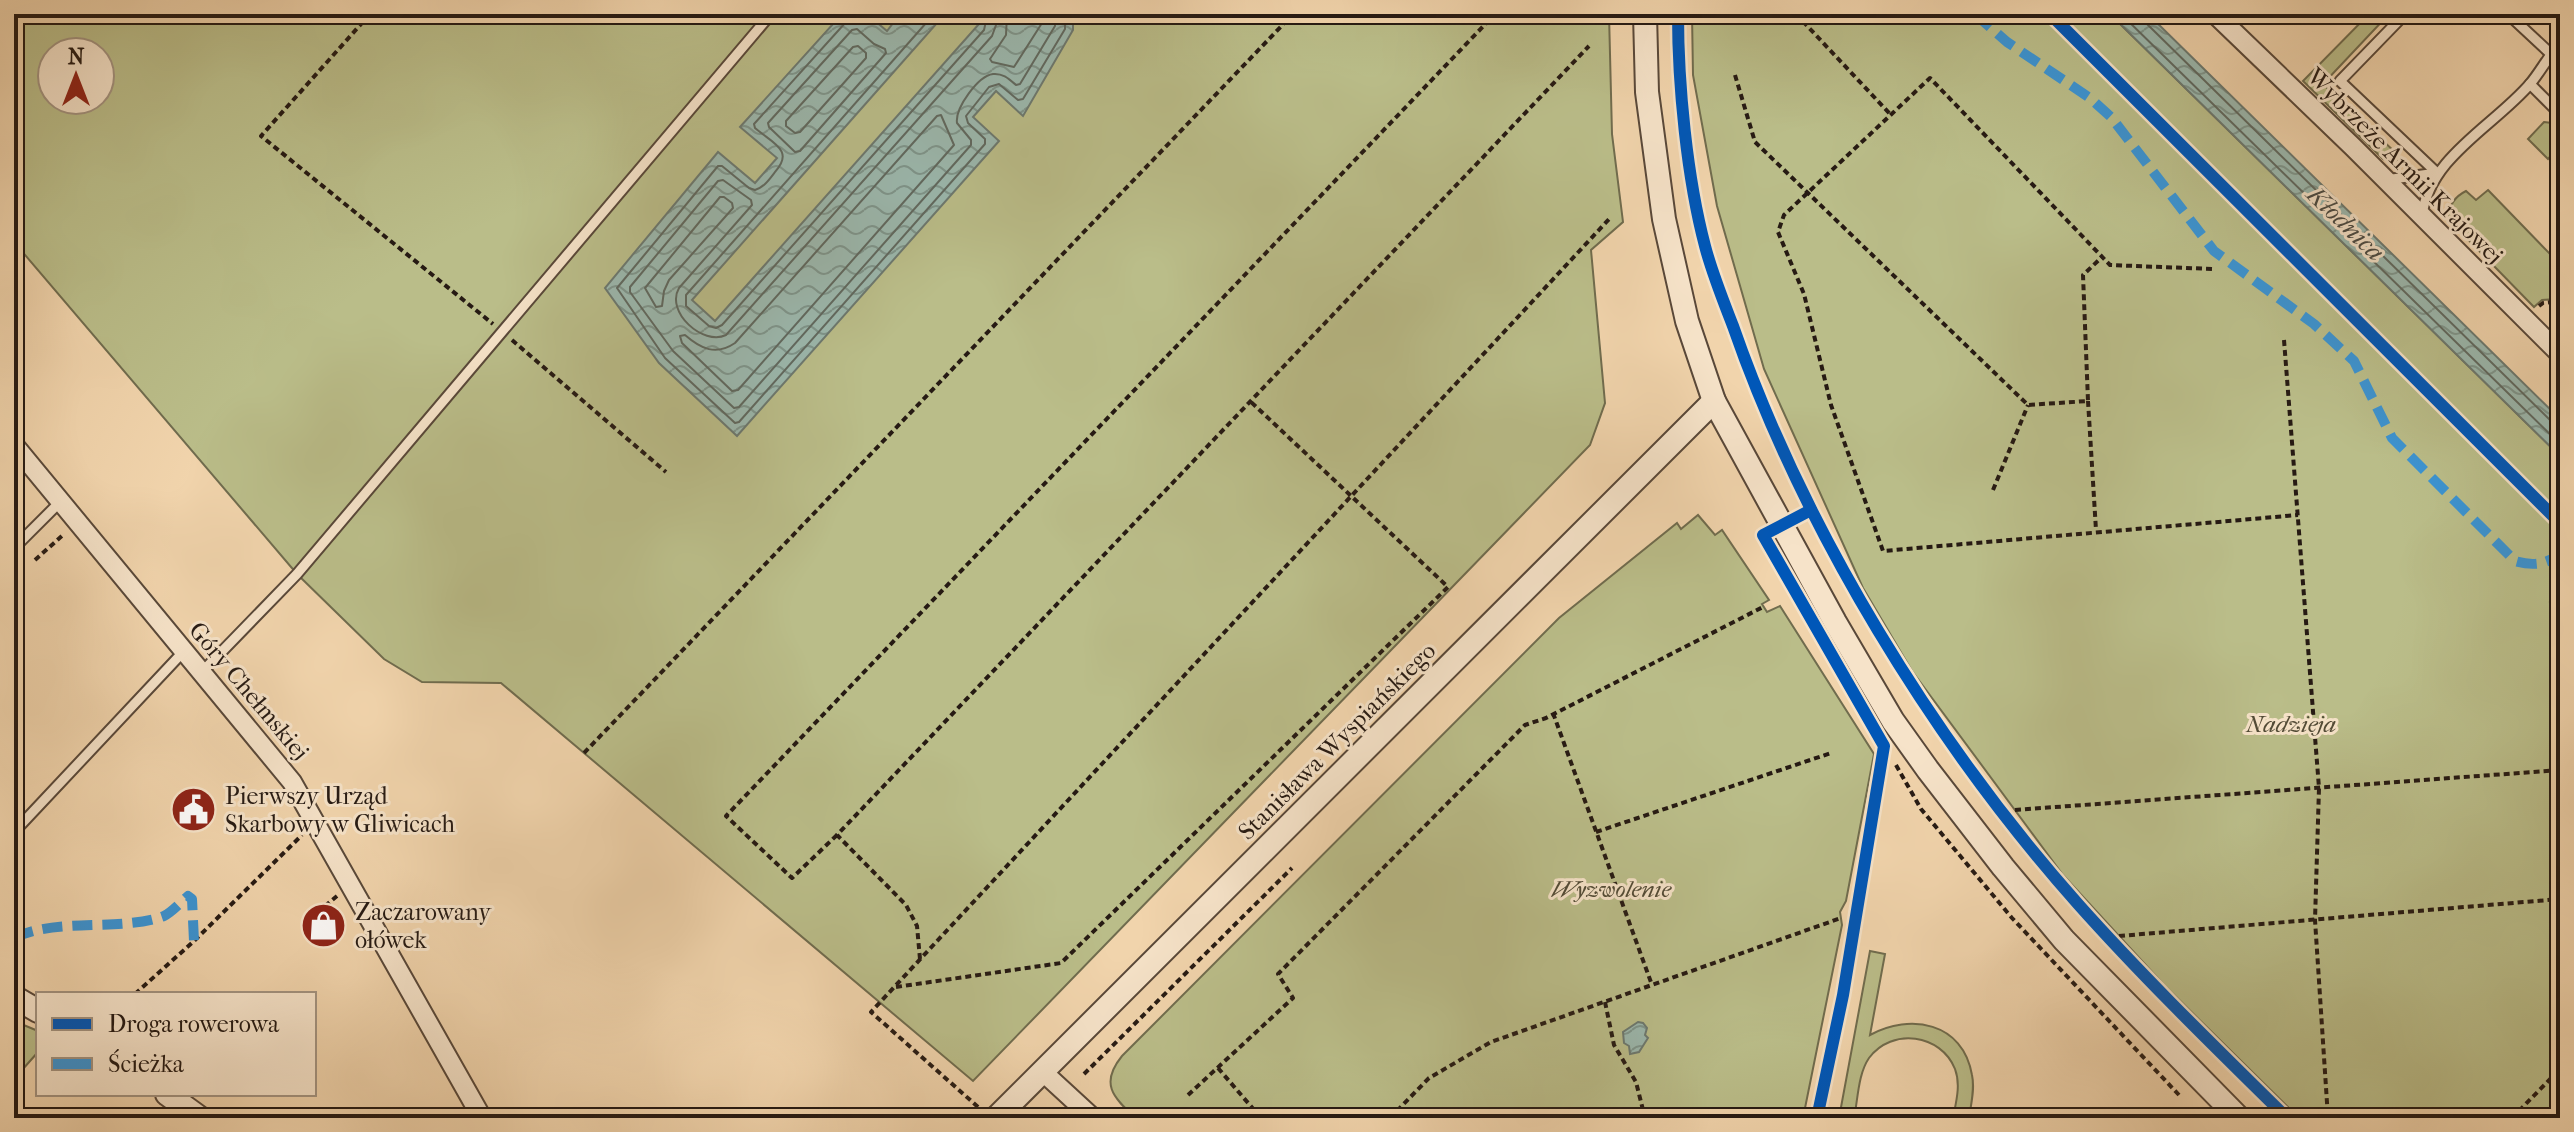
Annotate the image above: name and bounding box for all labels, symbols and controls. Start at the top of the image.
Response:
north arrow [36,36,116,116]
text: N [68,44,85,70]
street label: Wybrzeże Armii Krajowej [2301,62,2509,270]
water label: Kłodnica [2299,178,2391,268]
street label: Góry Chełmskiej [183,616,315,766]
street label: Stanisława Wyspiańskiego [1233,637,1441,845]
park label: Nadzieja [2245,710,2336,738]
place label: Pierwszy Urząd Skarbowy w Gliwicach [225,782,455,838]
public building icon: Pierwszy Urząd Skarbowy w Gliwicach [170,786,218,834]
park label: Wyzwolenie [1551,875,1672,903]
place label: Zaczarowany ołówek [355,898,492,954]
shop icon: Zaczarowany ołówek [300,902,348,950]
legend [36,992,316,1096]
text: Droga rowerowa [108,1010,280,1038]
text: Ścieżka [108,1049,185,1078]

